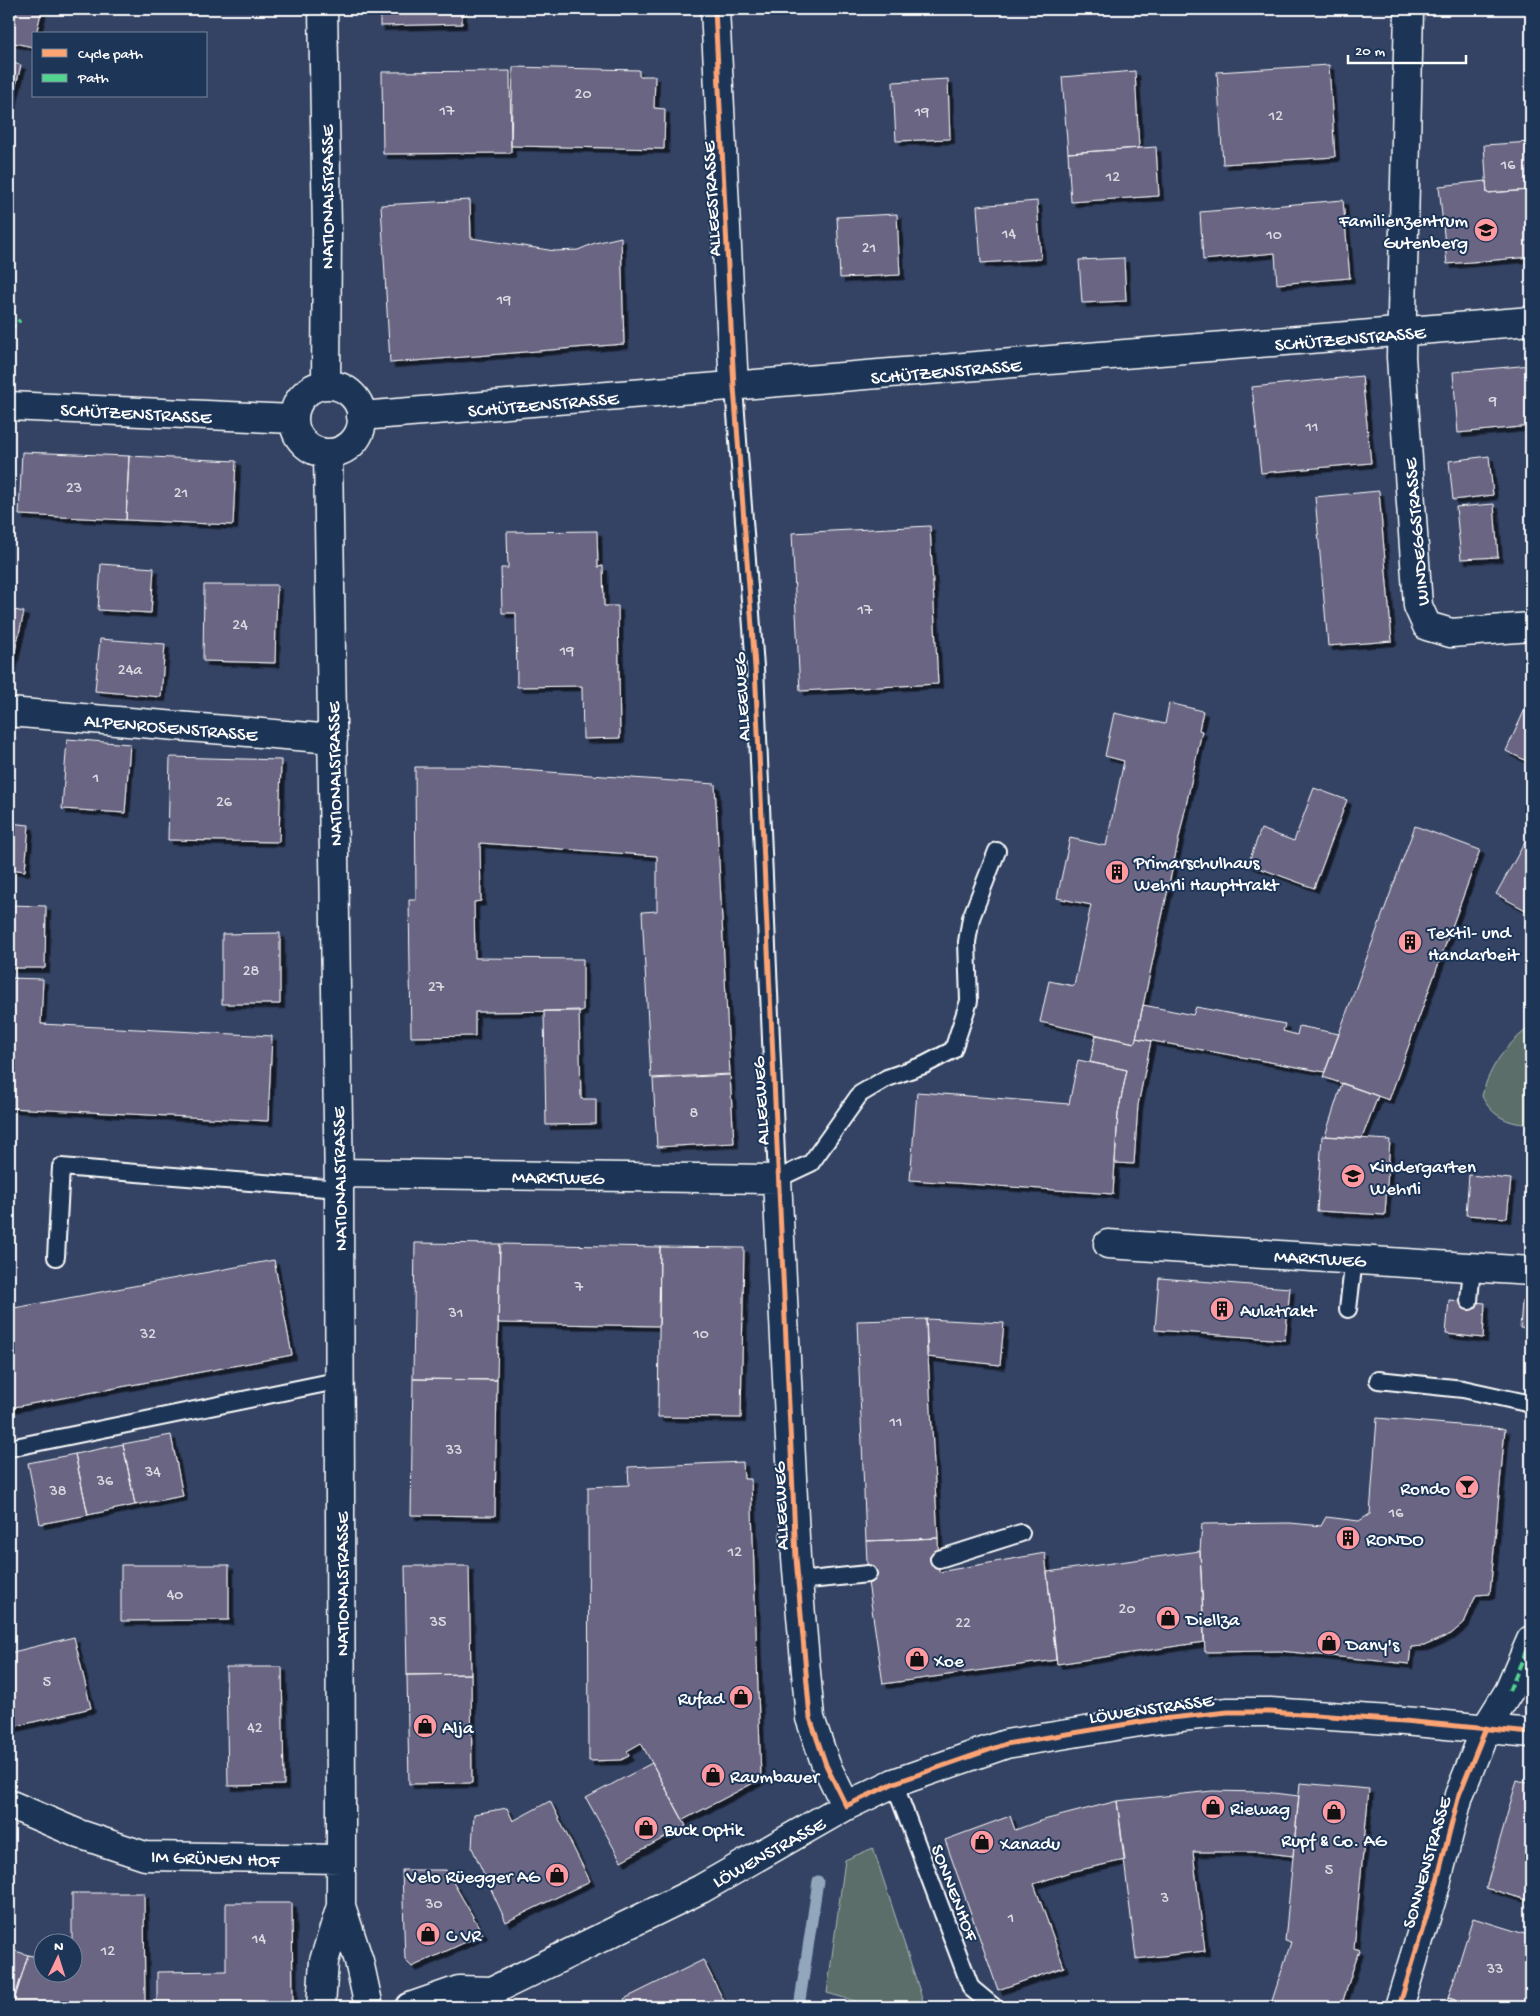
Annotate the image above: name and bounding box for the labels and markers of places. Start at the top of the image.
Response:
place label: Familienzentrum Gutenberg [1338,211,1469,256]
school or university icon: Familienzentrum Gutenberg [1473,217,1499,243]
place label: Primarschulhaus Wehrli Haupttrakt [1133,853,1281,898]
building icon: Primarschulhaus Wehrli Haupttrakt [1104,859,1130,885]
place label: Textil- und Handarbeit [1427,923,1521,968]
building icon: Textil- und Handarbeit [1397,929,1423,955]
place label: Kindergarten Wehrli [1370,1157,1476,1202]
school or university icon: Kindergarten Wehrli [1340,1163,1366,1189]
building icon: Aulatrakt [1209,1296,1235,1322]
place label: Aulatrakt [1240,1301,1318,1324]
bar icon: Rondo [1454,1474,1480,1500]
place label: Rondo [1400,1479,1450,1502]
building icon: RONDO [1335,1525,1361,1551]
place label: RONDO [1366,1530,1424,1553]
shop icon: Diellza [1155,1605,1181,1631]
place label: Diellza [1184,1610,1241,1633]
shop icon: Dany's [1316,1630,1342,1656]
place label: Dany's [1344,1635,1400,1658]
shop icon: Xoe [904,1646,930,1672]
place label: Xoe [933,1651,964,1674]
shop icon: Rufad [728,1684,754,1710]
place label: Rufad [678,1689,726,1712]
shop icon: Alja [412,1713,438,1739]
place label: Alja [442,1718,475,1741]
shop icon: Raumbauer [700,1762,726,1788]
place label: Raumbauer [730,1767,821,1790]
shop icon: Riewag [1200,1794,1226,1820]
place label: Riewag [1230,1799,1290,1822]
shop icon: Rupf & Co. AG [1321,1799,1347,1825]
shop icon: Buck Optik [633,1815,659,1841]
place label: Buck Optik [663,1820,745,1843]
shop icon: Xanadu [969,1829,995,1855]
place label: Rupf & Co. AG [1281,1831,1388,1854]
place label: Xanadu [999,1834,1060,1857]
shop icon: Velo Rüegger AG [544,1862,570,1888]
place label: Velo Rüegger AG [406,1867,541,1890]
shop icon: C VR [415,1921,441,1947]
place label: C VR [446,1926,482,1949]

